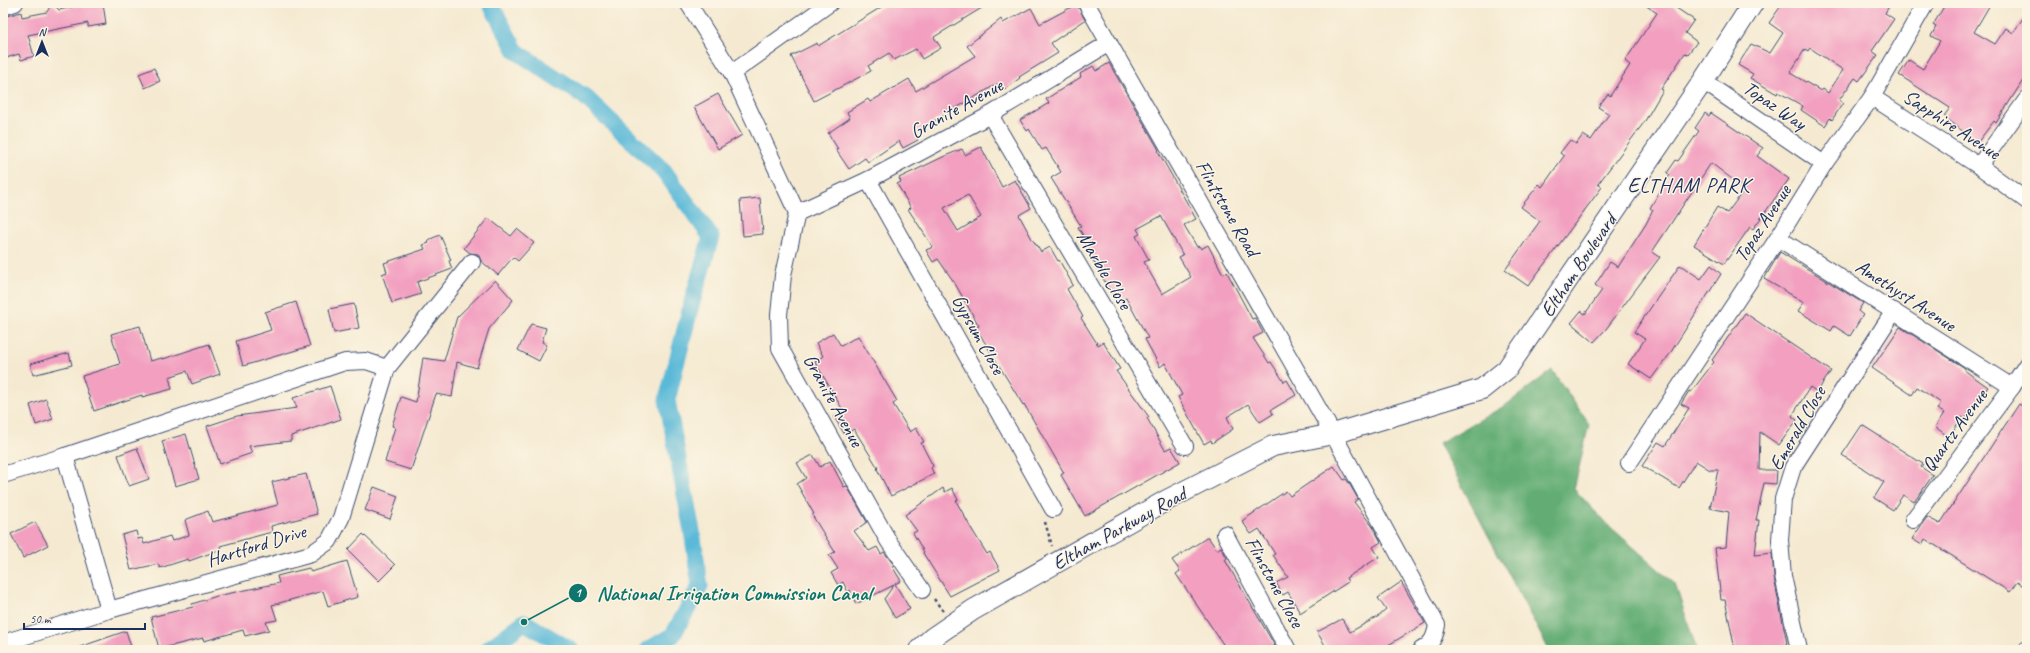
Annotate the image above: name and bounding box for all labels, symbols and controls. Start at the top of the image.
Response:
north arrow [22,22,62,62]
text: N [39,25,48,39]
street label: Granite Avenue [905,72,1008,144]
street label: Topaz Way [1738,75,1813,137]
street label: Sapphire Avenue [1898,84,2006,166]
street label: Flintstone Road [1190,156,1267,263]
district label: ELTHAM PARK [1627,172,1754,198]
street label: Topaz Avenue [1728,179,1797,267]
street label: Eltham Boulevard [1535,206,1624,322]
street label: Marble Close [1071,227,1138,315]
street label: Amethyst Avenue [1851,254,1962,338]
street label: Gypsum Close [946,290,1011,380]
street label: Granite Avenue [798,349,870,452]
street label: Emerald Close [1763,381,1832,475]
street label: Quartz Avenue [1916,383,1994,477]
street label: Eltham Parkway Road [1048,480,1193,575]
street label: Hartford Drive [204,518,310,572]
street label: Flinstone Close [1239,533,1310,633]
callout: National Irrigation Commission Canal [568,576,879,609]
text: National Irrigation Commission Canal [597,580,876,606]
text: 1 [575,585,582,601]
scale bar [24,605,145,631]
text: 50 m [30,611,52,627]

